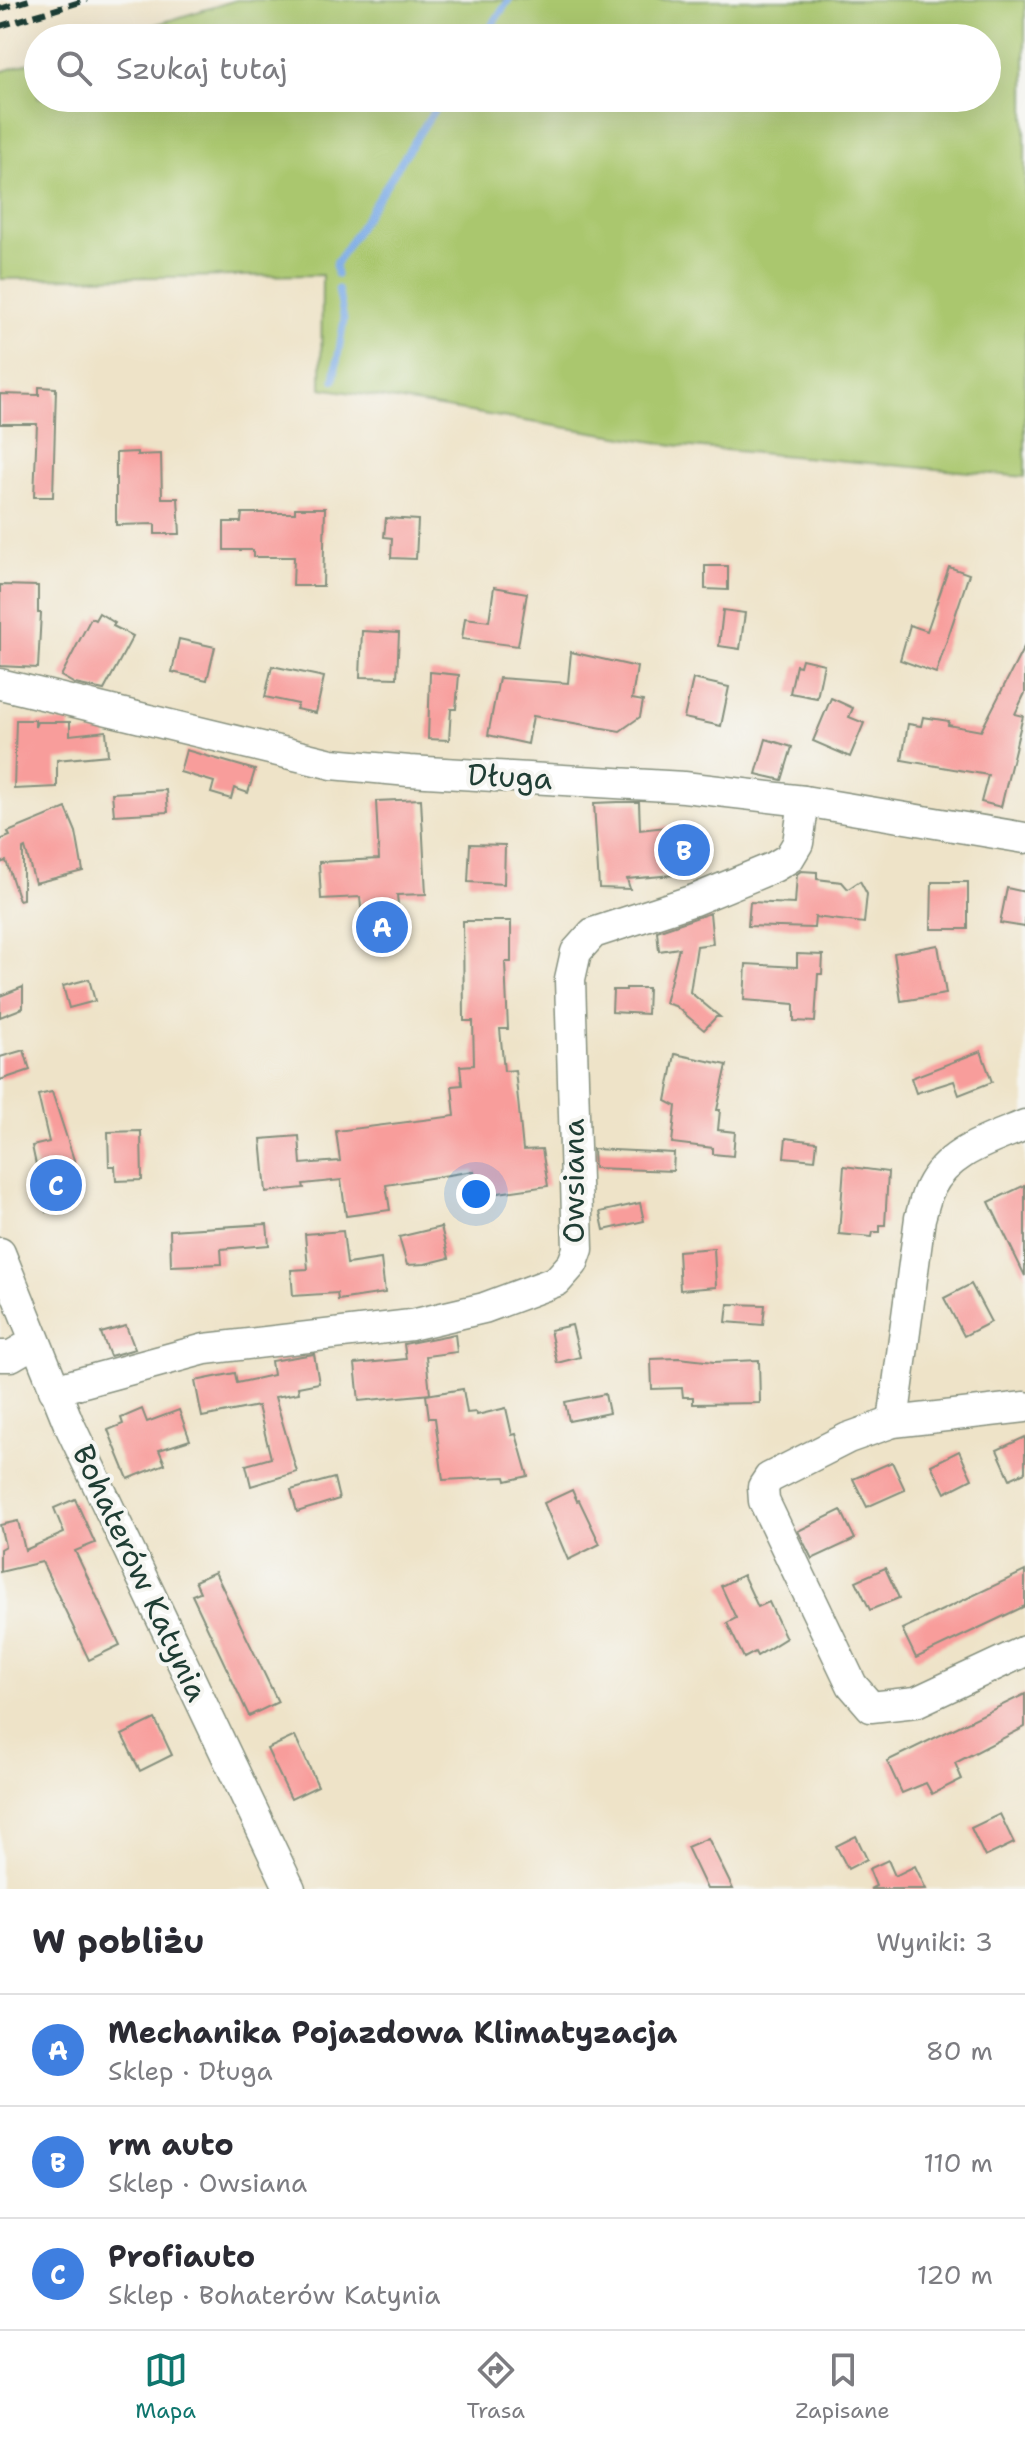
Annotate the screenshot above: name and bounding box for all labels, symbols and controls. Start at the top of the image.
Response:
search box [24,24,1001,112]
icon: search [52,46,96,90]
text: Szukaj tutaj [116,48,288,89]
street label: Długa [466,754,554,799]
pin: B [658,820,710,880]
pin: A [356,897,408,957]
street label: Owsiana [553,1118,594,1244]
pin: C [30,1155,82,1215]
your location [456,1174,496,1214]
street label: Bohaterów Katynia [63,1438,218,1708]
text: W pobliżu [32,1918,205,1964]
text: Wyniki: 3 [876,1924,993,1959]
text: Mechanika Pojazdowa Klimatyzacja [108,2012,677,2053]
text: A [48,2033,68,2068]
text: 80 m [926,2033,993,2068]
text: Sklep · Długa [108,2053,273,2088]
text: rm auto [108,2124,234,2165]
text: B [50,2145,66,2180]
text: 110 m [923,2145,993,2180]
text: Sklep · Owsiana [108,2165,307,2200]
text: Profiauto [108,2236,255,2277]
text: C [50,2257,66,2292]
text: 120 m [917,2257,993,2292]
text: Sklep · Bohaterów Katynia [108,2277,440,2312]
tab: Mapa [135,2348,196,2425]
tab: Trasa [466,2348,525,2425]
tab: Zapisane [795,2348,890,2425]

